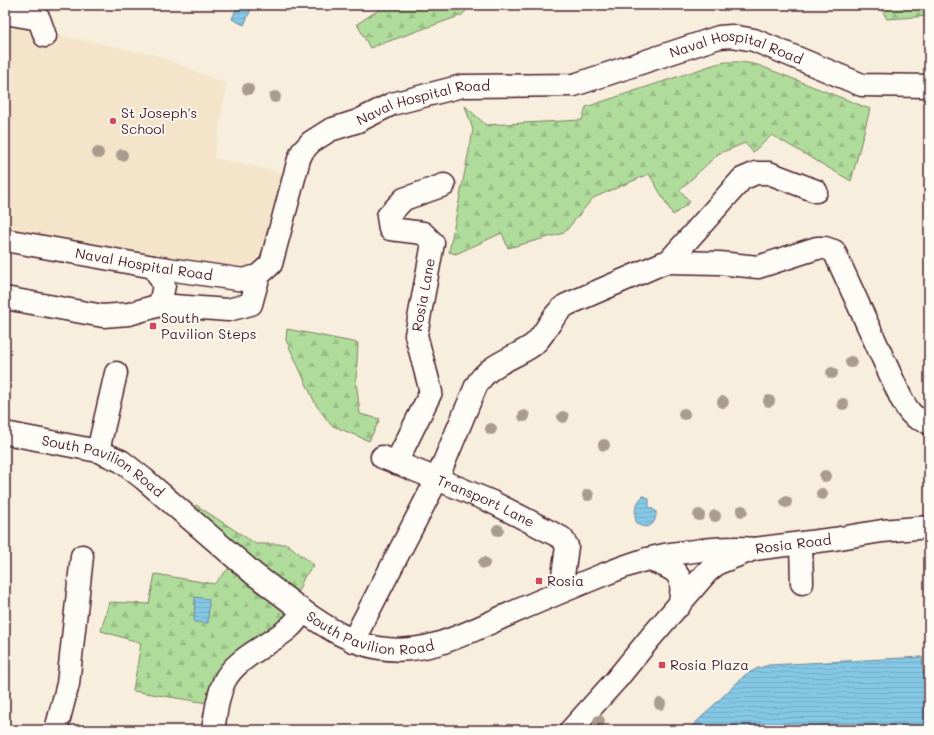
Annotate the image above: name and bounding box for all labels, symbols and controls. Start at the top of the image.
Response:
street label: Naval Hospital Road [667,26,806,68]
street label: Naval Hospital Road [353,76,490,129]
place label: St Joseph's School [121,103,197,138]
marker: St Joseph's School [108,116,118,126]
street label: Naval Hospital Road [74,243,214,284]
street label: Rosia Lane [407,256,439,333]
place label: South Pavilion Steps [161,308,256,343]
marker: South Pavilion Steps [148,321,158,331]
street label: South Pavilion Road [40,430,168,501]
street label: Transport Lane [434,470,538,531]
street label: Rosia Road [754,529,833,558]
place label: Rosia [547,571,584,590]
marker: Rosia [534,576,544,586]
street label: South Pavilion Road [303,606,436,659]
place label: Rosia Plaza [670,655,749,674]
marker: Rosia Plaza [657,660,667,670]

